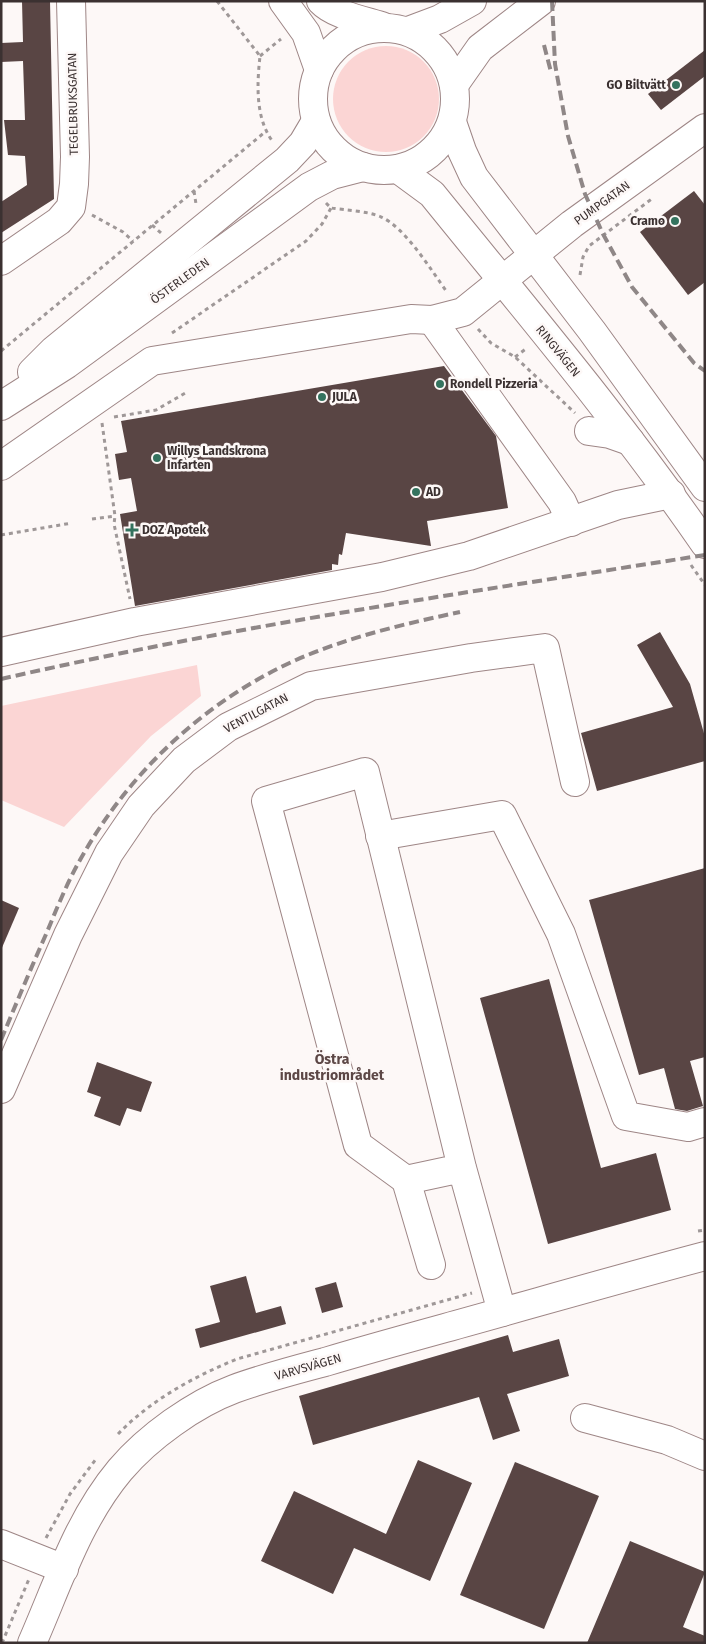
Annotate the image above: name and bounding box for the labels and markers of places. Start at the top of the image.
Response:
place label: GO Biltvätt [606,78,666,92]
marker: GO Biltvätt [670,79,682,91]
place label: Cramo [630,214,665,228]
marker: Cramo [669,215,681,227]
place label: Rondell Pizzeria [450,377,538,391]
marker: Rondell Pizzeria [434,378,446,390]
place label: JULA [331,390,358,404]
marker: JULA [316,391,328,403]
place label: Willys Landskrona Infarten [167,444,267,472]
marker: Willys Landskrona Infarten [151,452,163,464]
place label: AD [425,485,441,499]
marker: AD [410,486,422,498]
place label: DOZ Apotek [142,523,206,537]
marker: DOZ Apotek [126,524,138,536]

